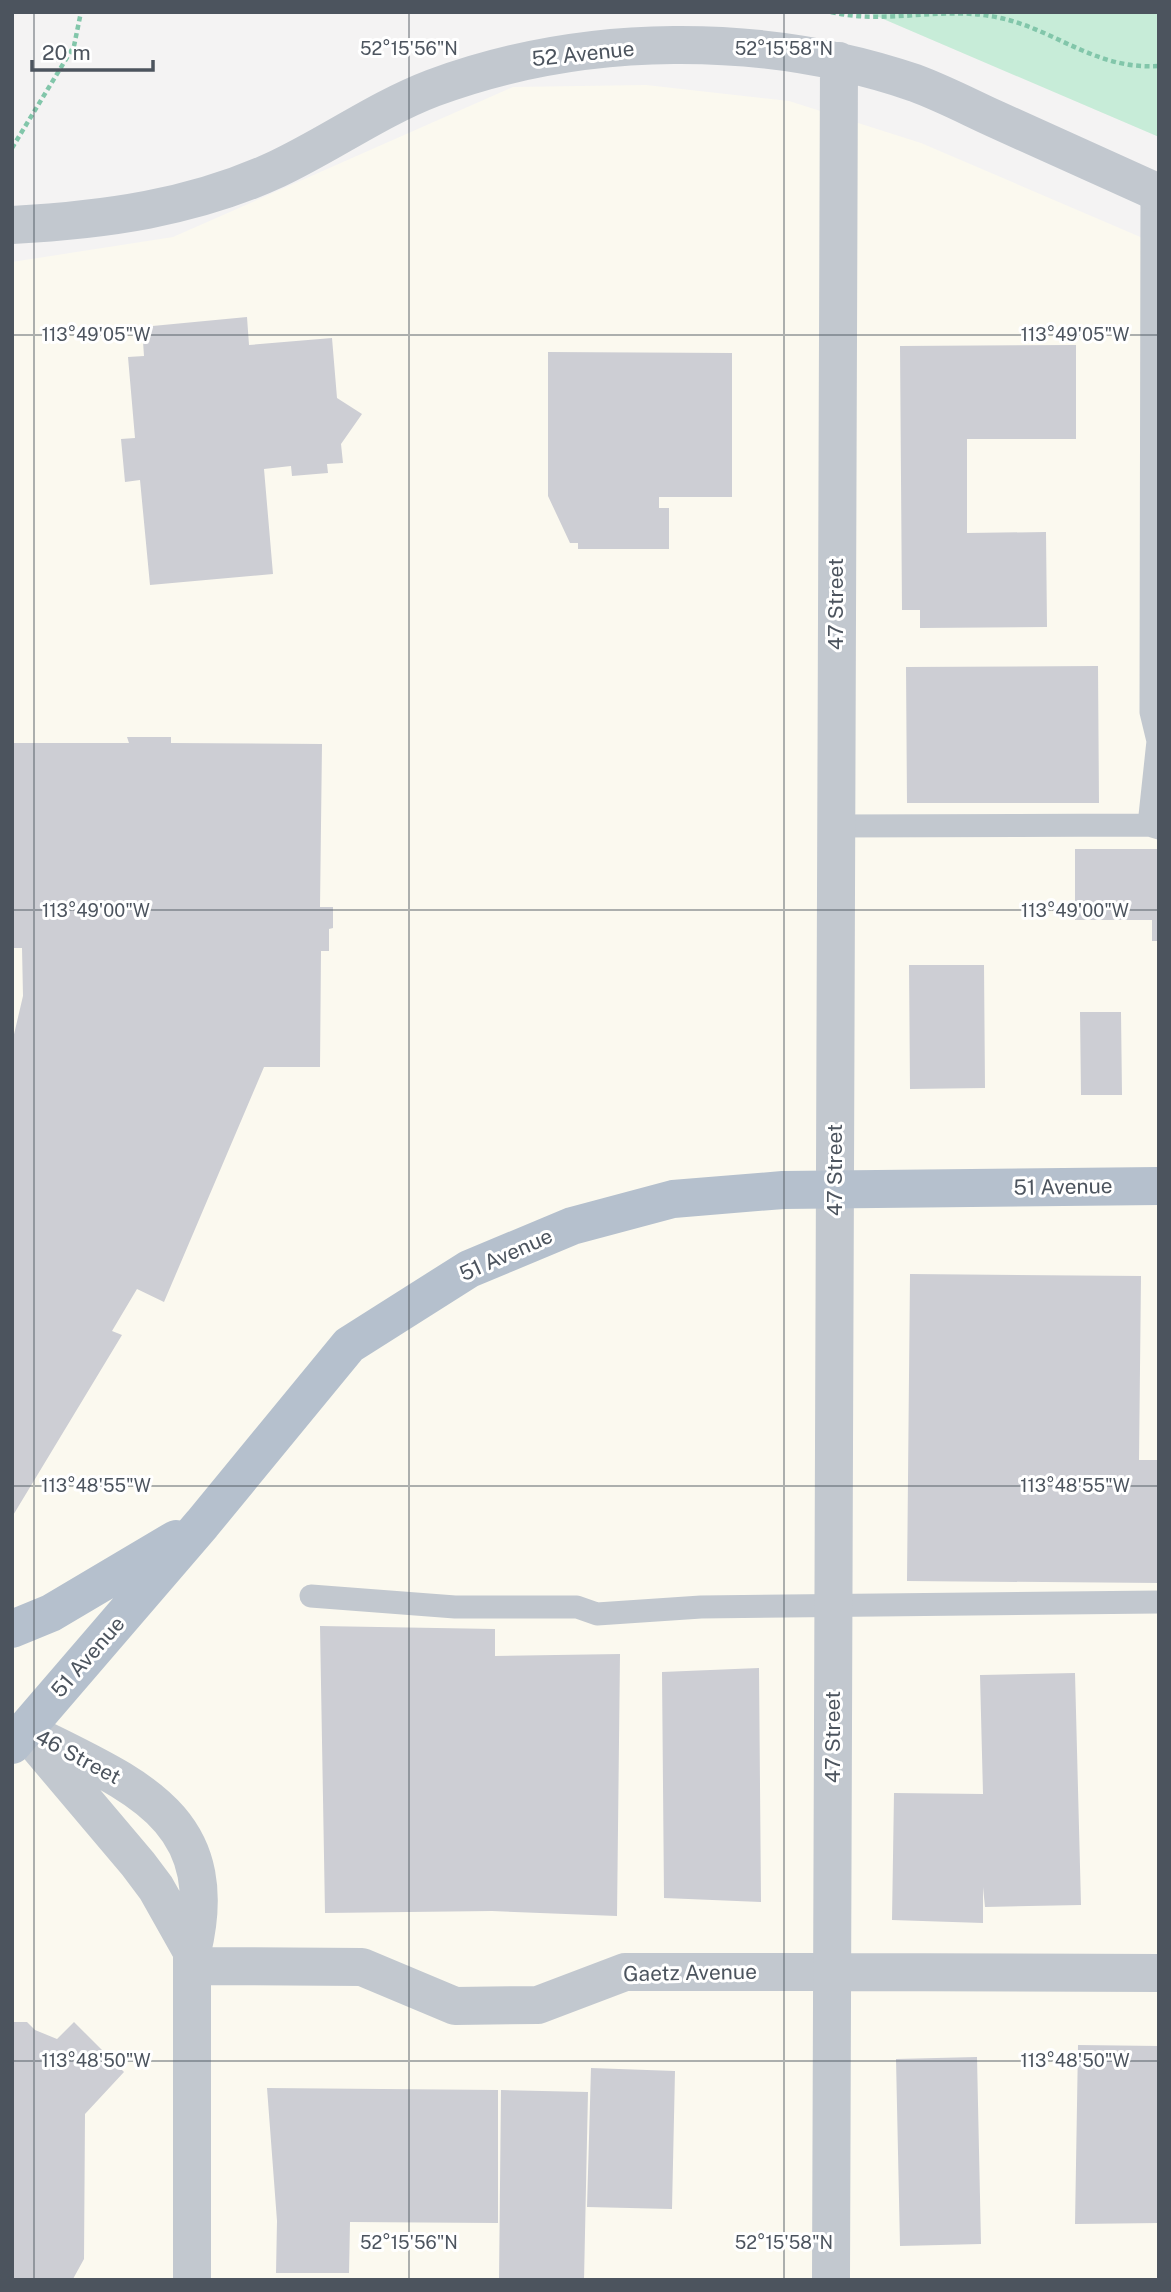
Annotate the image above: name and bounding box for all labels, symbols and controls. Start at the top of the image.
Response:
scale bar [32,28,152,72]
street label: 52 Avenue [530,36,636,71]
text: 52°15'56"N [360,38,458,59]
text: 52°15'58"N [735,38,833,59]
text: 20 m [42,40,91,65]
text: 113°49'05"W [42,324,150,345]
text: 113°49'05"W [1021,324,1129,345]
street label: 47 Street [823,558,848,650]
text: 113°49'00"W [42,900,150,921]
text: 113°49'00"W [1021,900,1129,921]
street label: 47 Street [822,1124,847,1216]
street label: 51 Avenue [1013,1173,1113,1200]
street label: 51 Avenue [455,1223,556,1286]
text: 113°48'55"W [41,1475,151,1496]
text: 113°48'55"W [1020,1475,1130,1496]
street label: 51 Avenue [46,1611,130,1702]
street label: 47 Street [820,1691,845,1783]
street label: 46 Street [31,1724,125,1789]
street label: Gaetz Avenue [623,1959,757,1986]
text: 113°48'50"W [41,2050,151,2071]
text: 113°48'50"W [1020,2050,1130,2071]
text: 52°15'56"N [360,2232,458,2253]
text: 52°15'58"N [735,2232,833,2253]

